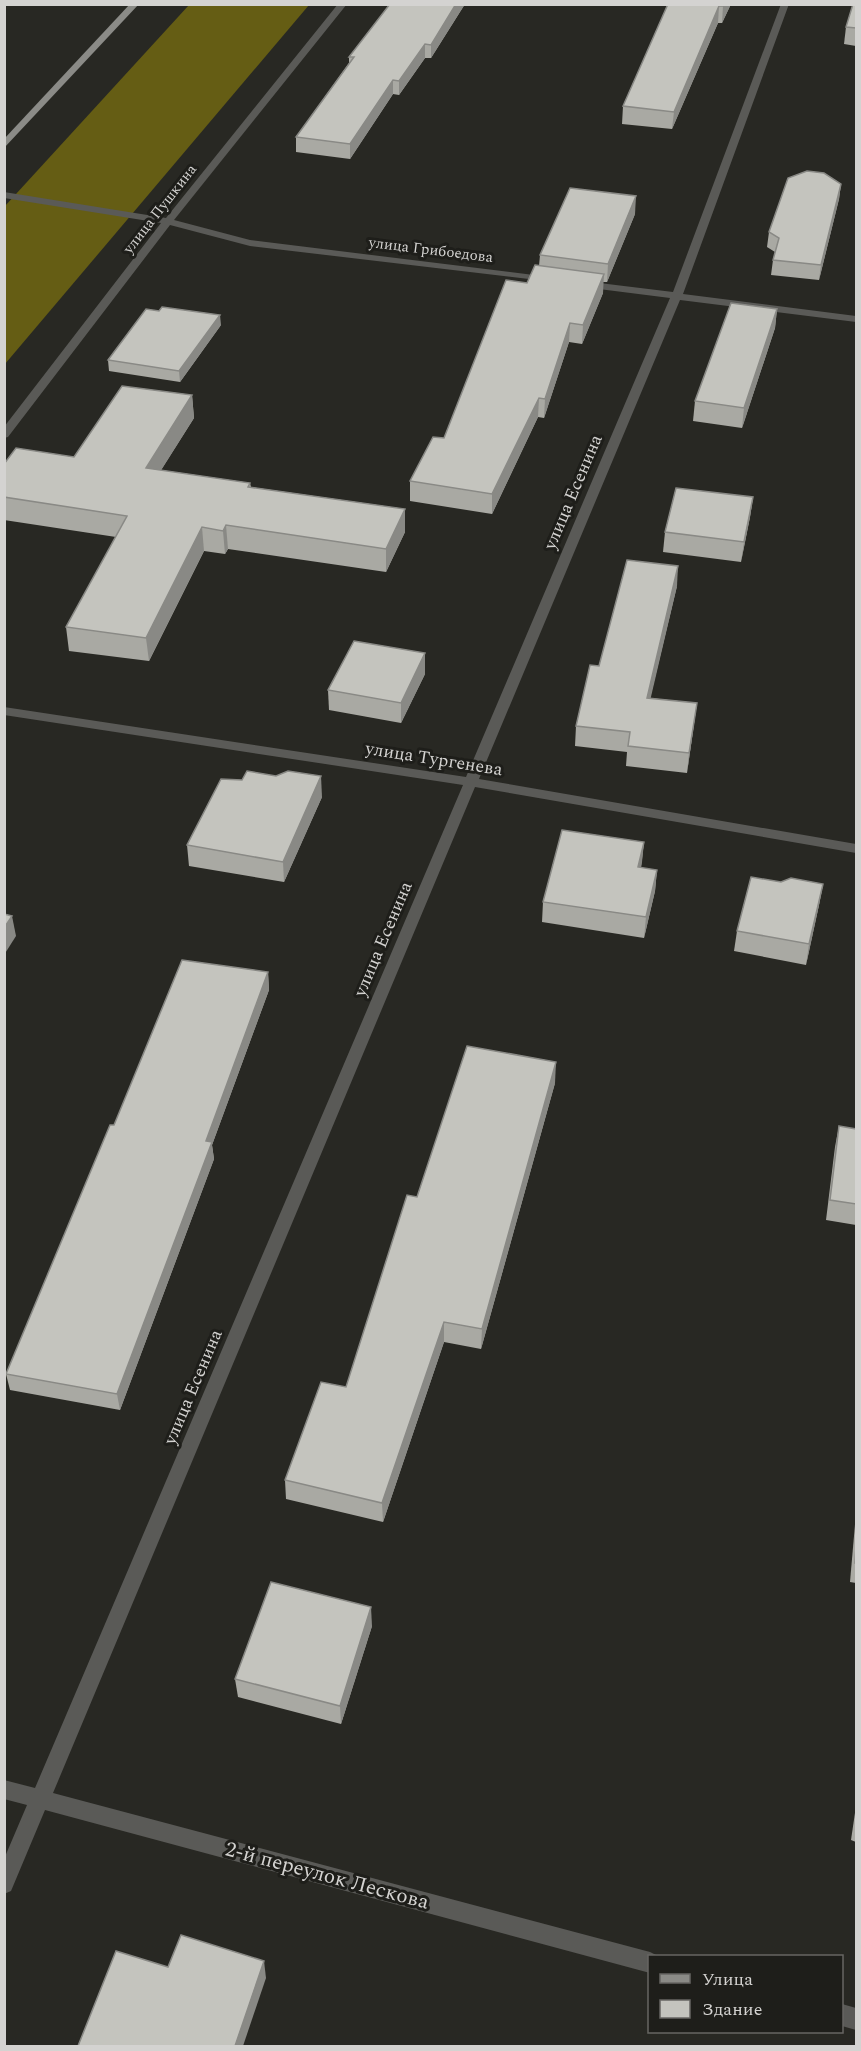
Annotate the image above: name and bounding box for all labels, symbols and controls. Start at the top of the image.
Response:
street label: улица Пушкина [117,159,203,260]
street label: улица Грибоедова [367,231,495,269]
street label: улица Есенина [536,430,610,555]
street label: улица Тургенева [362,735,505,783]
street label: улица Есенина [346,877,420,1002]
street label: улица Есенина [156,1325,230,1450]
street label: 2-й переулок Лескова [222,1833,433,1919]
legend [648,1955,843,2033]
text: Улица [702,1966,753,1993]
text: Здание [702,1996,762,2023]

